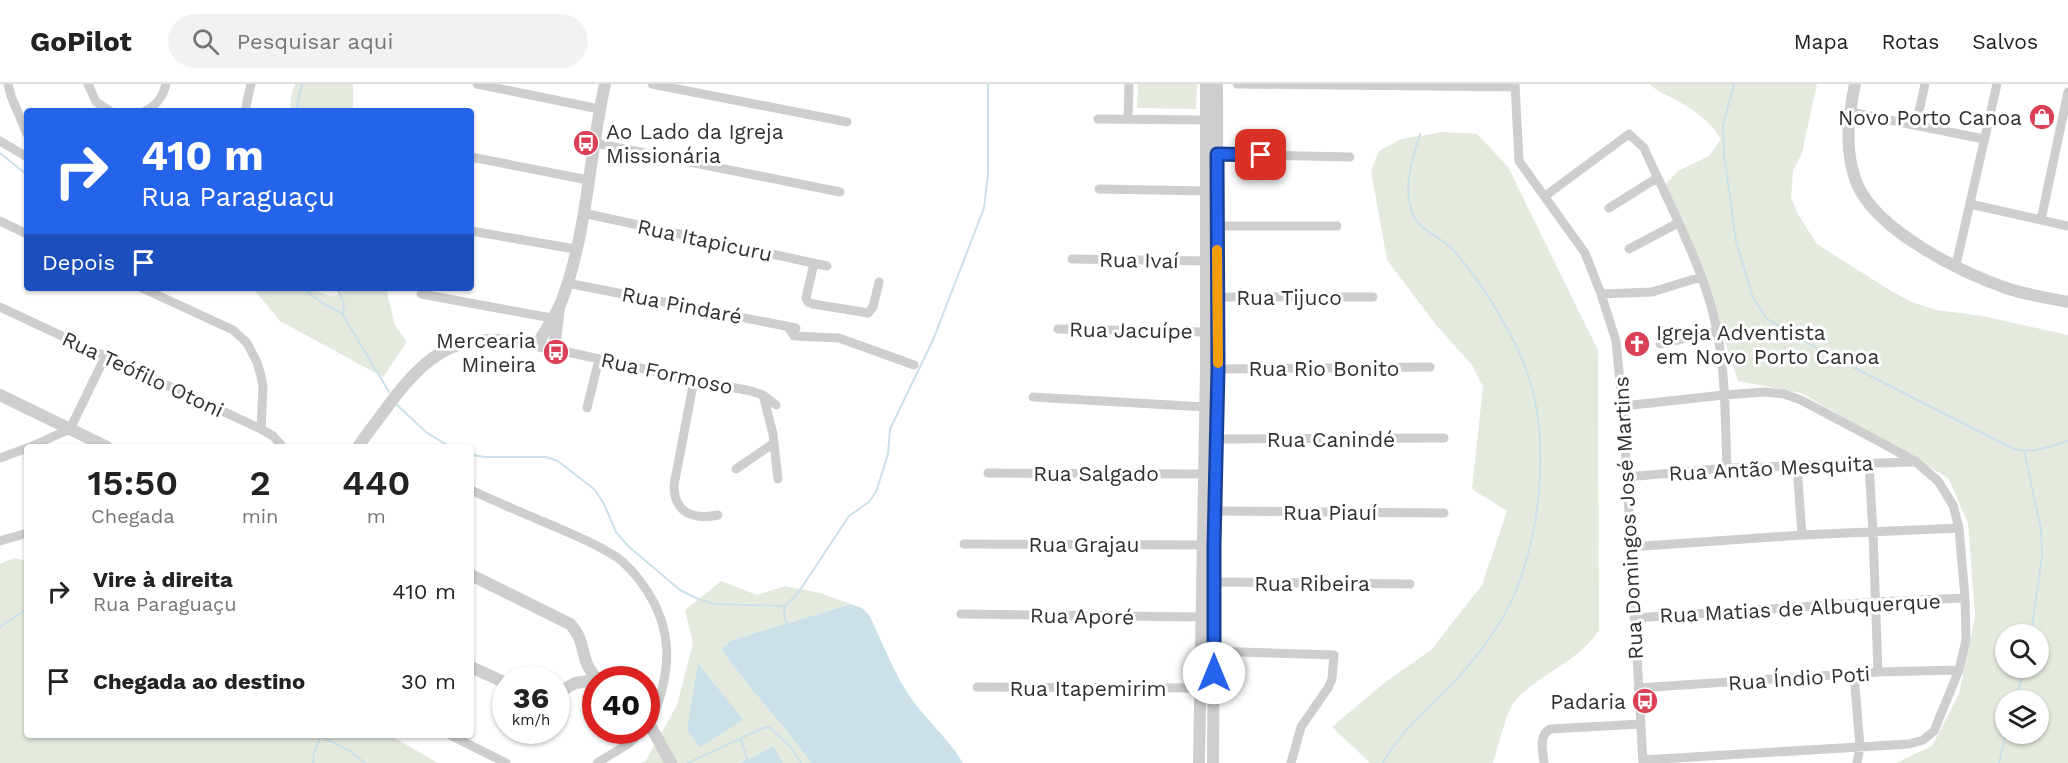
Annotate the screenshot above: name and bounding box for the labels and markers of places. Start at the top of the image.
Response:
shop icon: Novo Porto Canoa [2027,102,2057,132]
place label: Novo Porto Canoa [1838,105,2022,130]
place label: Ao Lado da Igreja Missionária [606,119,784,168]
bus stop icon: Ao Lado da Igreja Missionária [571,128,601,158]
pin [1235,129,1286,180]
place label: Igreja Adventista em Novo Porto Canoa [1656,320,1879,369]
place label: Mercearia Mineira [436,328,536,377]
church icon: Igreja Adventista em Novo Porto Canoa [1622,329,1652,359]
bus stop icon: Mercearia Mineira [541,337,571,367]
bus stop icon: Padaria [1630,686,1660,716]
place label: Padaria [1550,689,1626,714]

